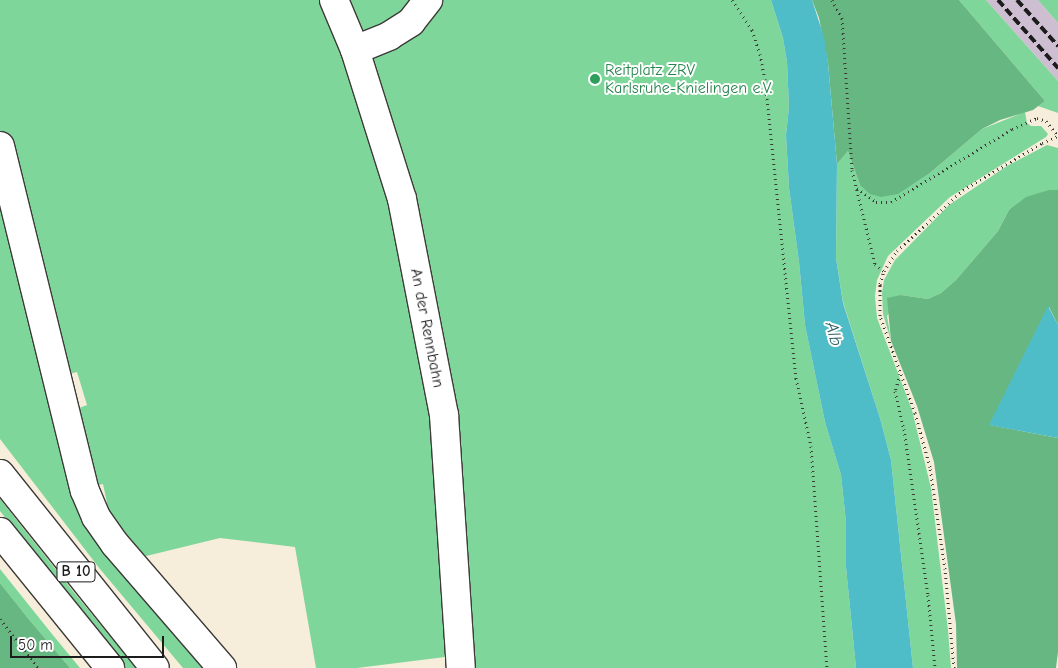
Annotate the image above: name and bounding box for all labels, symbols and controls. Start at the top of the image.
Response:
place label: Reitplatz ZRV Karlsruhe-Knielingen e.V. [605,60,772,98]
marker: Reitplatz ZRV Karlsruhe-Knielingen e.V. [589,73,601,85]
street label: An der Rennbahn [406,267,448,389]
water label: Alb [820,320,846,348]
road number: B 10 [56,560,96,584]
scale bar [12,626,166,658]
text: 50 m [18,636,53,654]

